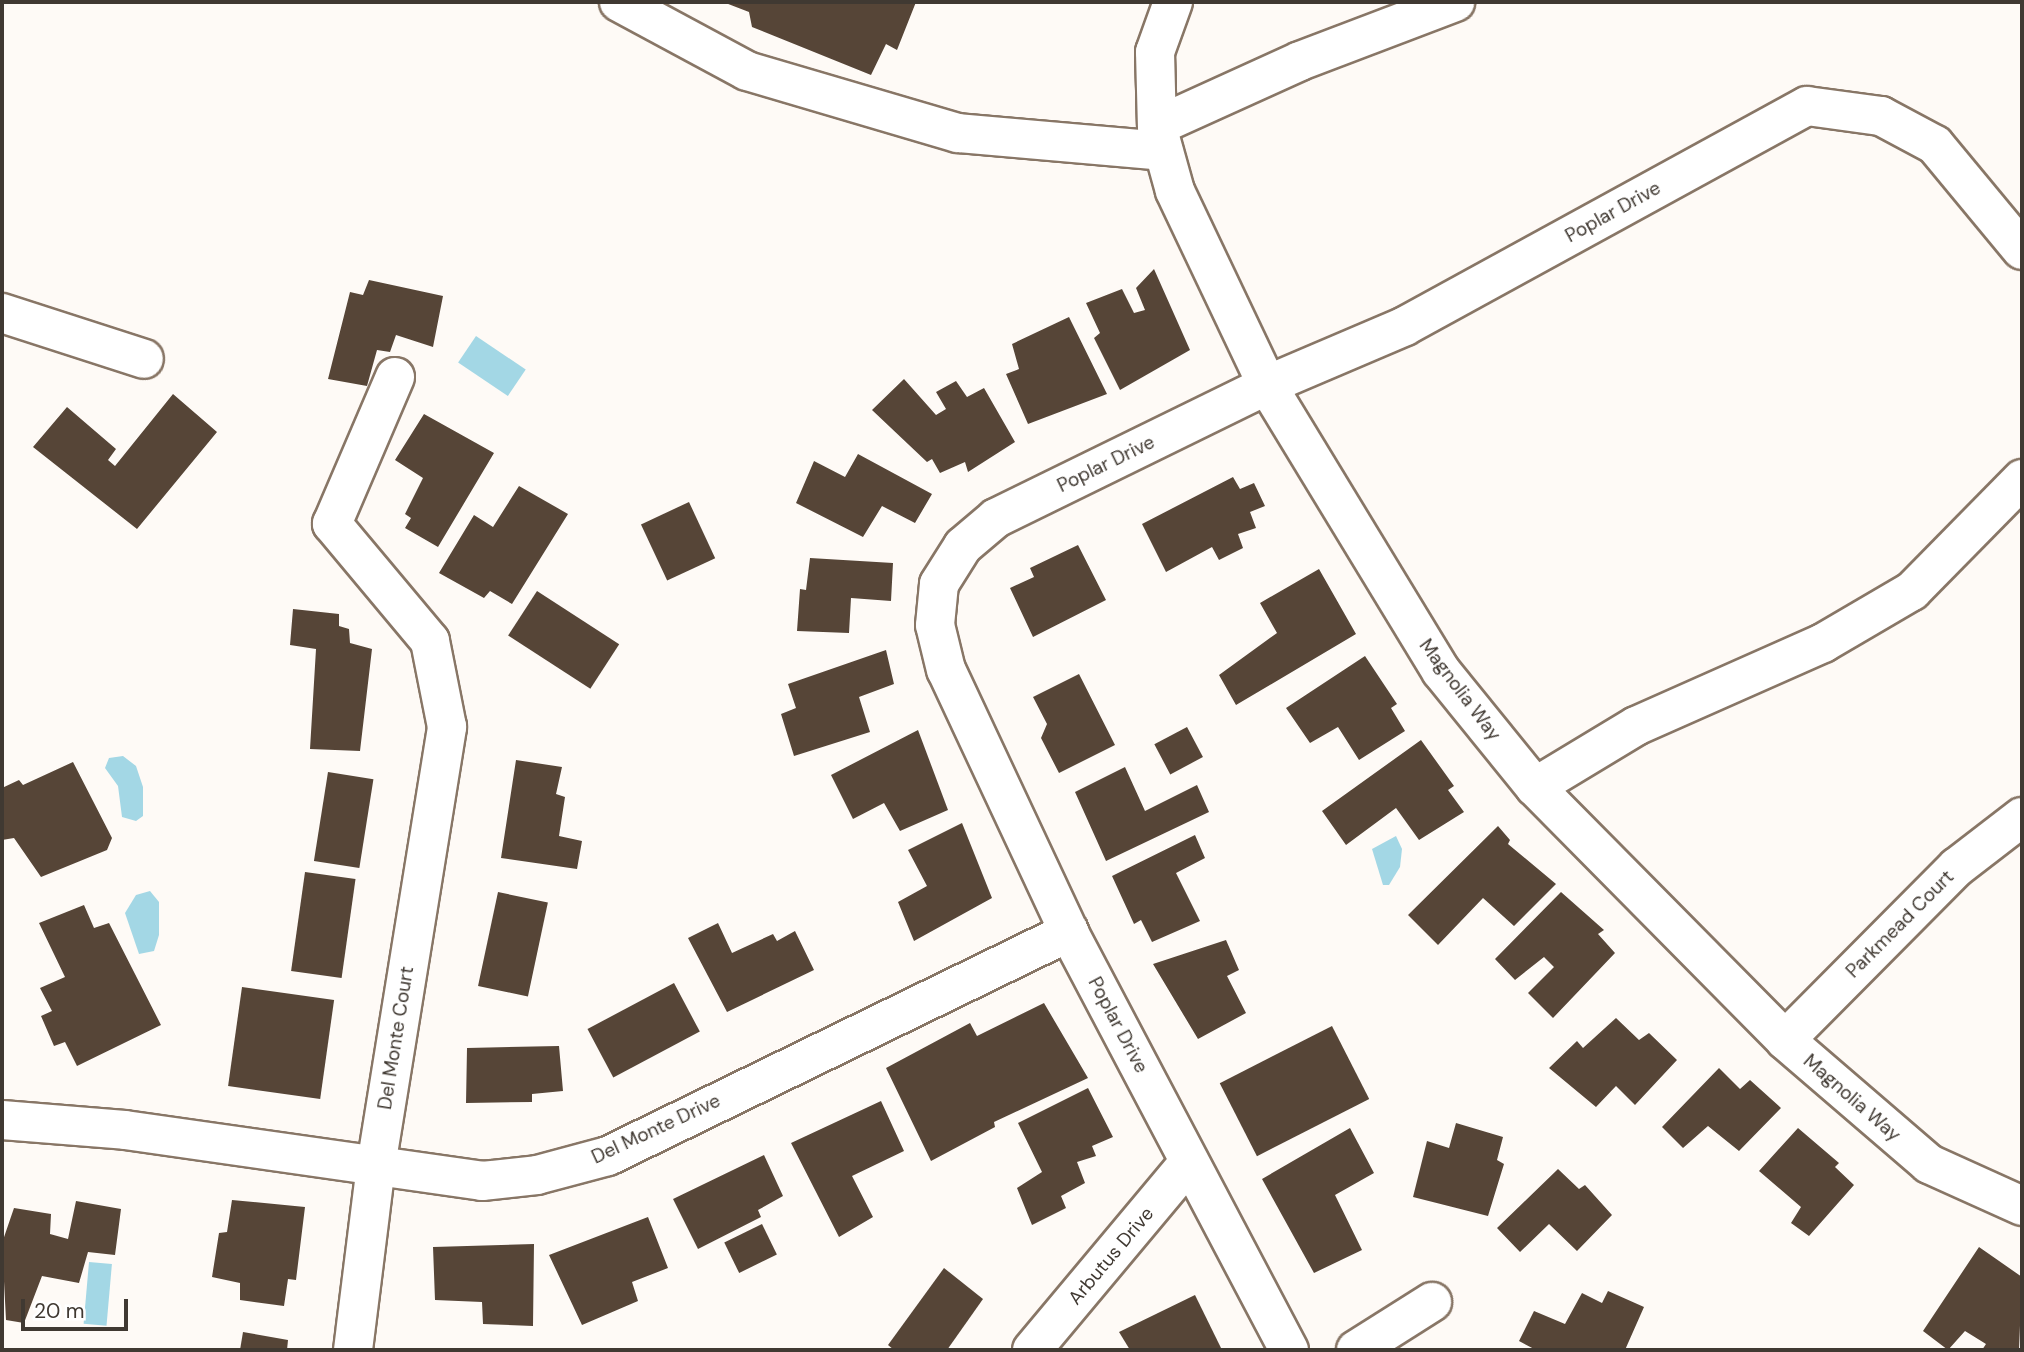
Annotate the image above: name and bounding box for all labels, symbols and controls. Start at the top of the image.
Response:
street label: Poplar Drive [1561,177,1665,247]
street label: Poplar Drive [1054,431,1158,497]
street label: Magnolia Way [1414,635,1506,745]
street label: Parkmead Court [1841,865,1959,983]
street label: Del Monte Court [373,965,419,1111]
street label: Poplar Drive [1083,973,1153,1077]
street label: Magnolia Way [1799,1050,1905,1146]
street label: Del Monte Drive [588,1089,724,1169]
street label: Arbutus Drive [1064,1203,1158,1309]
scale bar [24,1286,131,1330]
text: 20 m [34,1297,85,1325]

